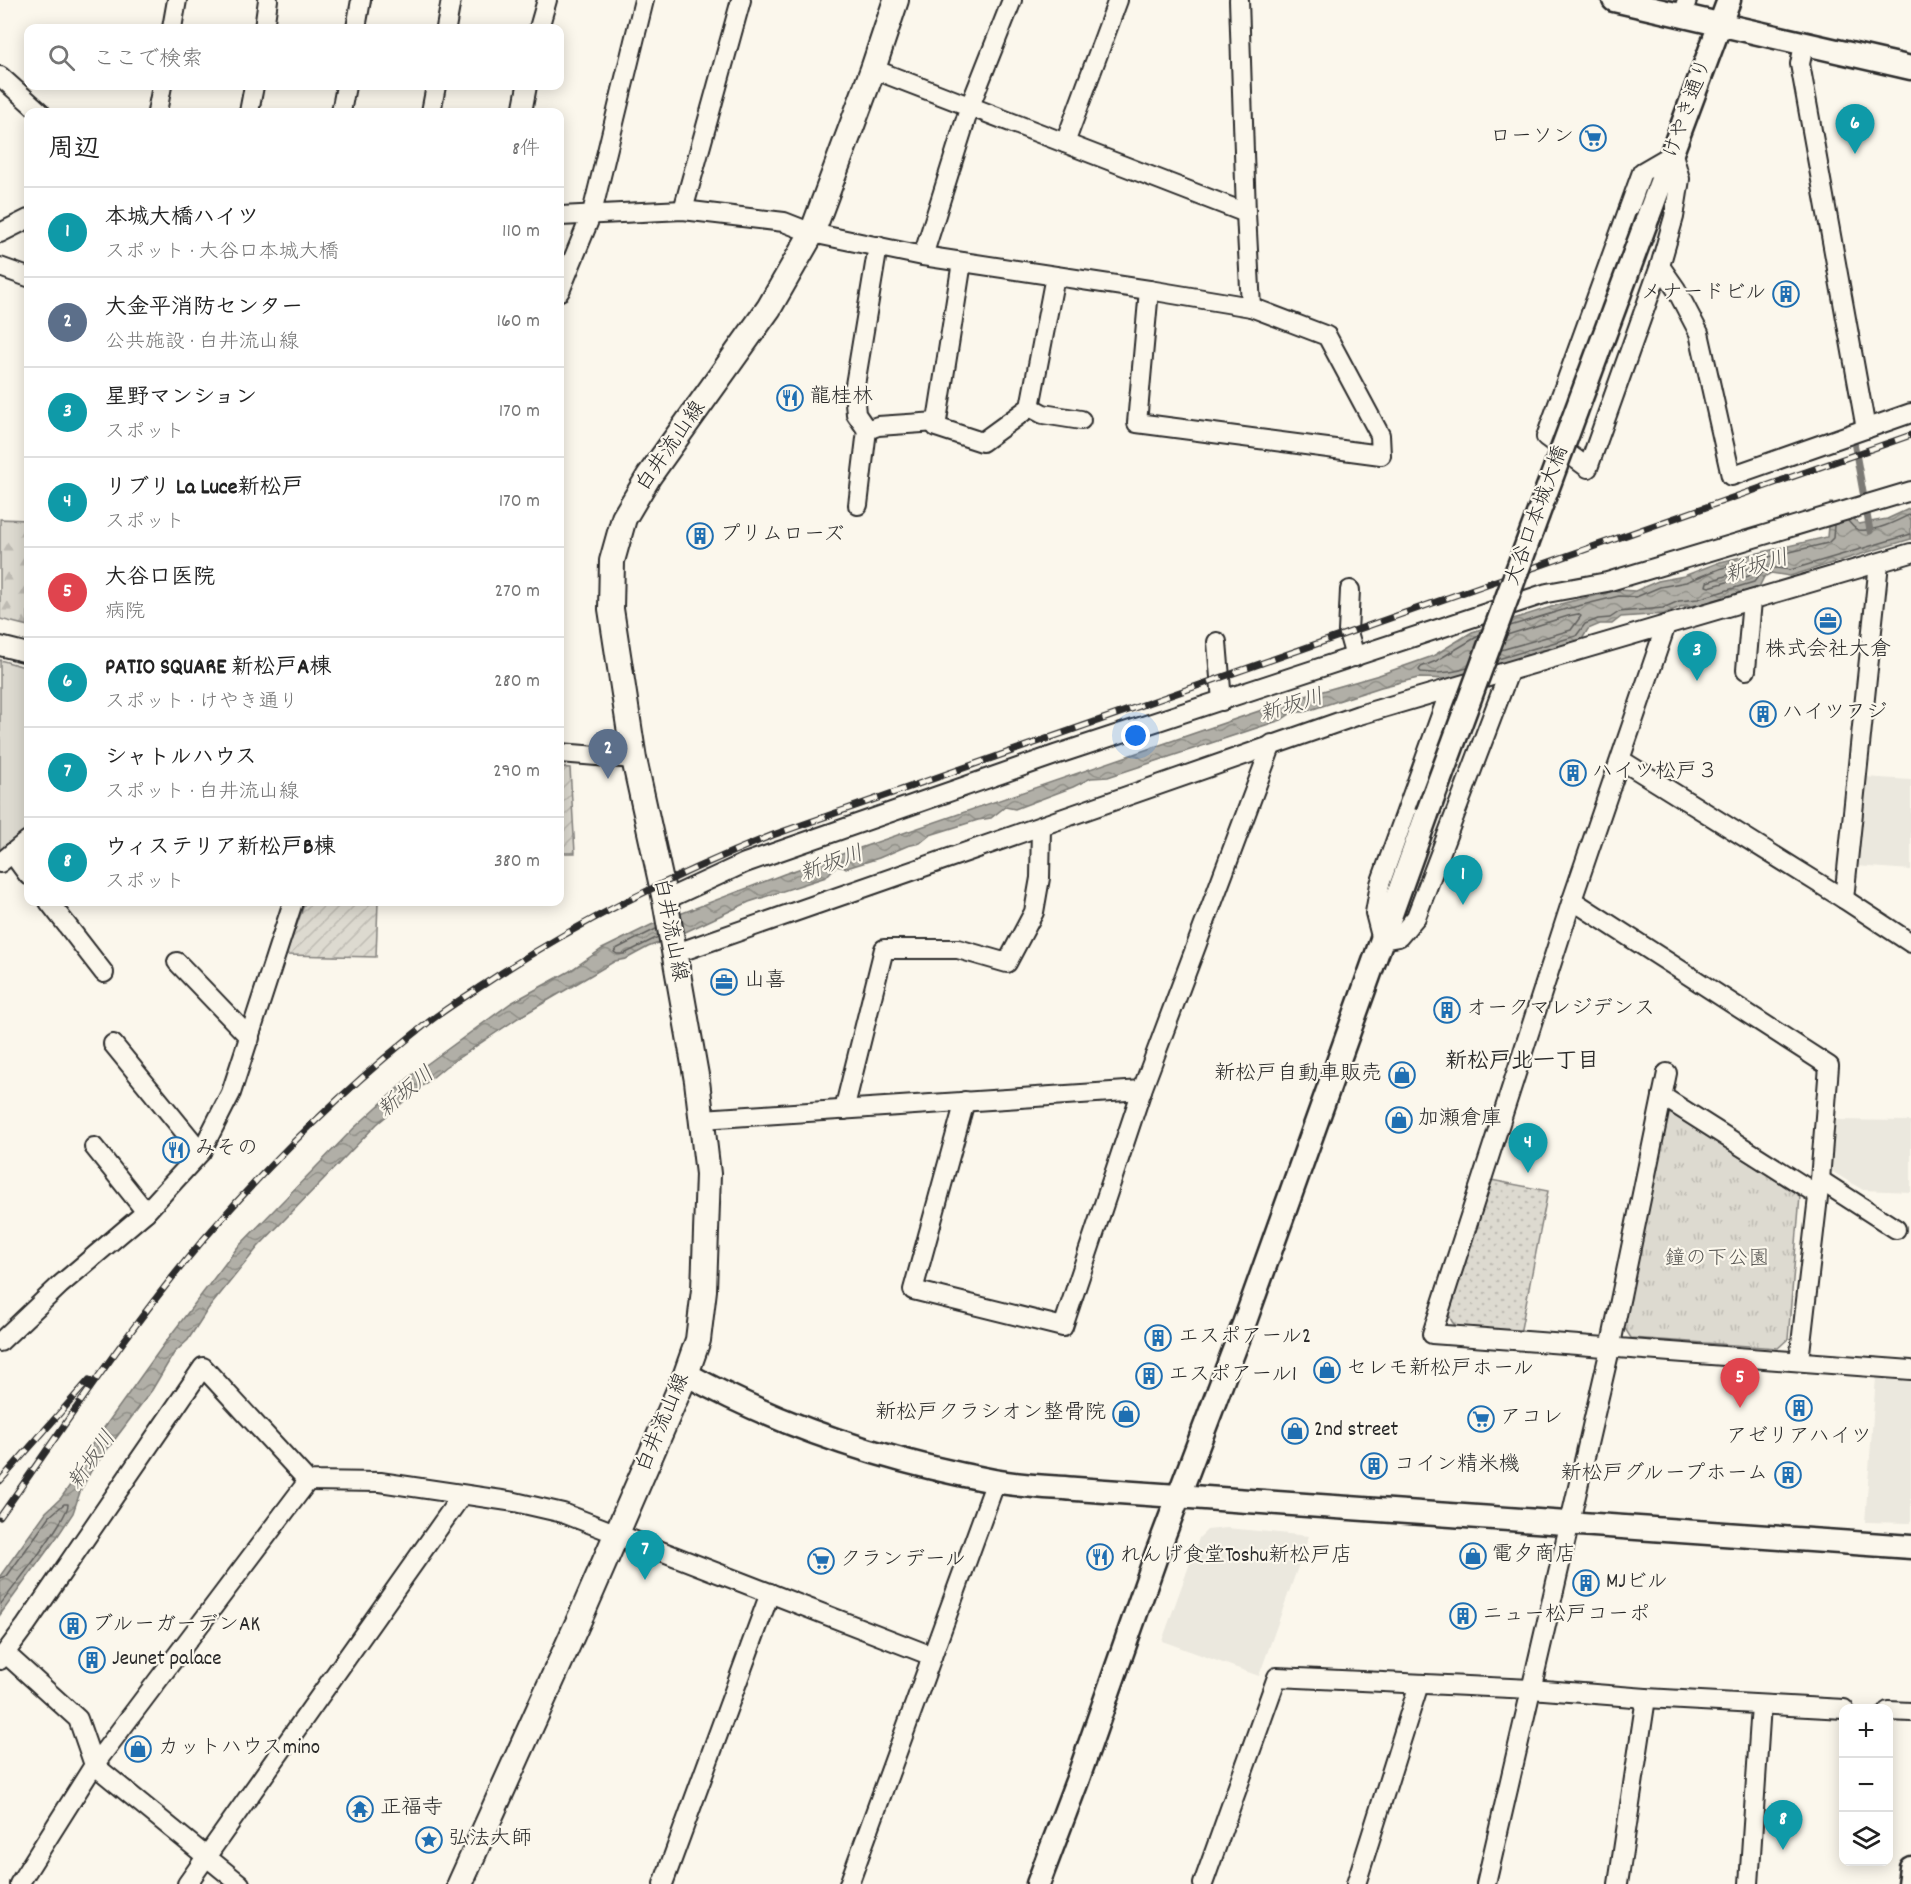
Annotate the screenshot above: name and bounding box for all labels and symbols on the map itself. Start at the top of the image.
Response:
street label: けやき通り [1657,55,1721,163]
pin: 6 [1836,104,1874,154]
place label: ローソン [1490,123,1574,153]
supermarket icon: ローソン [1578,123,1608,153]
place label: メナードビル [1640,279,1766,309]
building icon: メナードビル [1771,279,1801,309]
restaurant icon: 龍桂林 [775,383,805,413]
place label: 龍桂林 [810,383,873,413]
street label: 白井流山線 [630,395,714,499]
street label: 大谷口本城大橋 [1499,442,1577,590]
building icon: プリムローズ [685,521,715,551]
place label: プリムローズ [720,521,844,551]
water label: 新坂川 [1721,544,1793,592]
office icon: 株式会社大倉 [1813,606,1843,636]
pin: 3 [1678,632,1716,681]
place label: 株式会社大倉 [1765,636,1891,666]
water label: 新坂川 [1256,683,1328,731]
building icon: ハイツフジ [1748,699,1778,729]
place label: ハイツフジ [1782,699,1887,729]
your location [1121,721,1150,750]
pin: 2 [588,730,628,779]
building icon: ハイツ松戸３ [1558,758,1588,788]
place label: ハイツ松戸３ [1592,758,1718,788]
water label: 新坂川 [796,839,868,891]
pin: 1 [1444,856,1482,905]
street label: 白井流山線 [644,876,694,984]
office icon: 山喜 [709,967,739,997]
place label: 山喜 [744,967,786,997]
building icon: オークマレジデンス [1432,995,1462,1025]
place label: オークマレジデンス [1466,995,1655,1025]
district label: 新松戸北一丁目 [1445,1047,1599,1078]
water label: 新坂川 [372,1060,442,1126]
place label: 新松戸自動車販売 [1214,1060,1382,1090]
shop icon: 新松戸自動車販売 [1387,1060,1417,1090]
shop icon: 加瀬倉庫 [1384,1105,1414,1135]
place label: 加瀬倉庫 [1418,1105,1502,1135]
pin: 4 [1508,1124,1547,1173]
restaurant icon: みその [161,1135,191,1165]
place label: みその [195,1135,258,1165]
park label: 鐘の下公園 [1665,1245,1770,1275]
building icon: エスポアール2 [1143,1323,1173,1353]
place label: エスポアール2 [1178,1323,1311,1353]
shop icon: セレモ新松戸ホール [1312,1355,1342,1385]
place label: セレモ新松戸ホール [1346,1355,1534,1385]
pin: 5 [1720,1358,1760,1408]
building icon: エスポアール1 [1134,1361,1164,1391]
place label: エスポアール1 [1168,1361,1297,1391]
street label: 白井流山線 [630,1369,698,1477]
building icon: アゼリアハイツ [1784,1393,1814,1423]
place label: 新松戸クラシオン整骨院 [875,1399,1106,1429]
shop icon: 新松戸クラシオン整骨院 [1111,1399,1141,1429]
supermarket icon: アコレ [1466,1404,1496,1434]
place label: アコレ [1500,1404,1563,1434]
shop icon: 2nd street [1280,1416,1310,1446]
place label: 2nd street [1314,1416,1398,1446]
place label: アゼリアハイツ [1726,1423,1872,1453]
water label: 新坂川 [61,1425,125,1497]
building icon: コイン精米機 [1359,1451,1389,1481]
place label: コイン精米機 [1394,1451,1520,1481]
place label: 新松戸グループホーム [1561,1460,1768,1490]
building icon: 新松戸グループホーム [1773,1460,1803,1490]
pin: 7 [626,1530,664,1580]
shop icon: 電夕商店 [1458,1541,1488,1571]
place label: 電夕商店 [1492,1541,1576,1571]
restaurant icon: れんげ食堂Toshu新松戸店 [1085,1542,1115,1572]
place label: れんげ食堂Toshu新松戸店 [1120,1542,1352,1572]
supermarket icon: クランデール [806,1546,836,1576]
place label: クランデール [840,1546,966,1576]
building icon: MJビル [1571,1568,1601,1598]
place label: MJビル [1606,1568,1668,1598]
building icon: ニュー松戸コーポ [1448,1601,1478,1631]
place label: ニュー松戸コーポ [1482,1601,1650,1631]
building icon: ブルーガーデンAK [58,1611,88,1641]
place label: ブルーガーデンAK [92,1611,260,1641]
building icon: Jeunet palace [77,1645,107,1675]
place label: Jeunet palace [112,1645,222,1675]
shop icon: カットハウスmino [123,1734,153,1764]
place label: カットハウスmino [158,1734,320,1764]
temple icon: 正福寺 [345,1794,375,1824]
place label: 正福寺 [380,1794,443,1824]
pin: 8 [1764,1800,1802,1850]
place icon: 弘法大師 [414,1825,444,1855]
place label: 弘法大師 [448,1825,532,1855]

